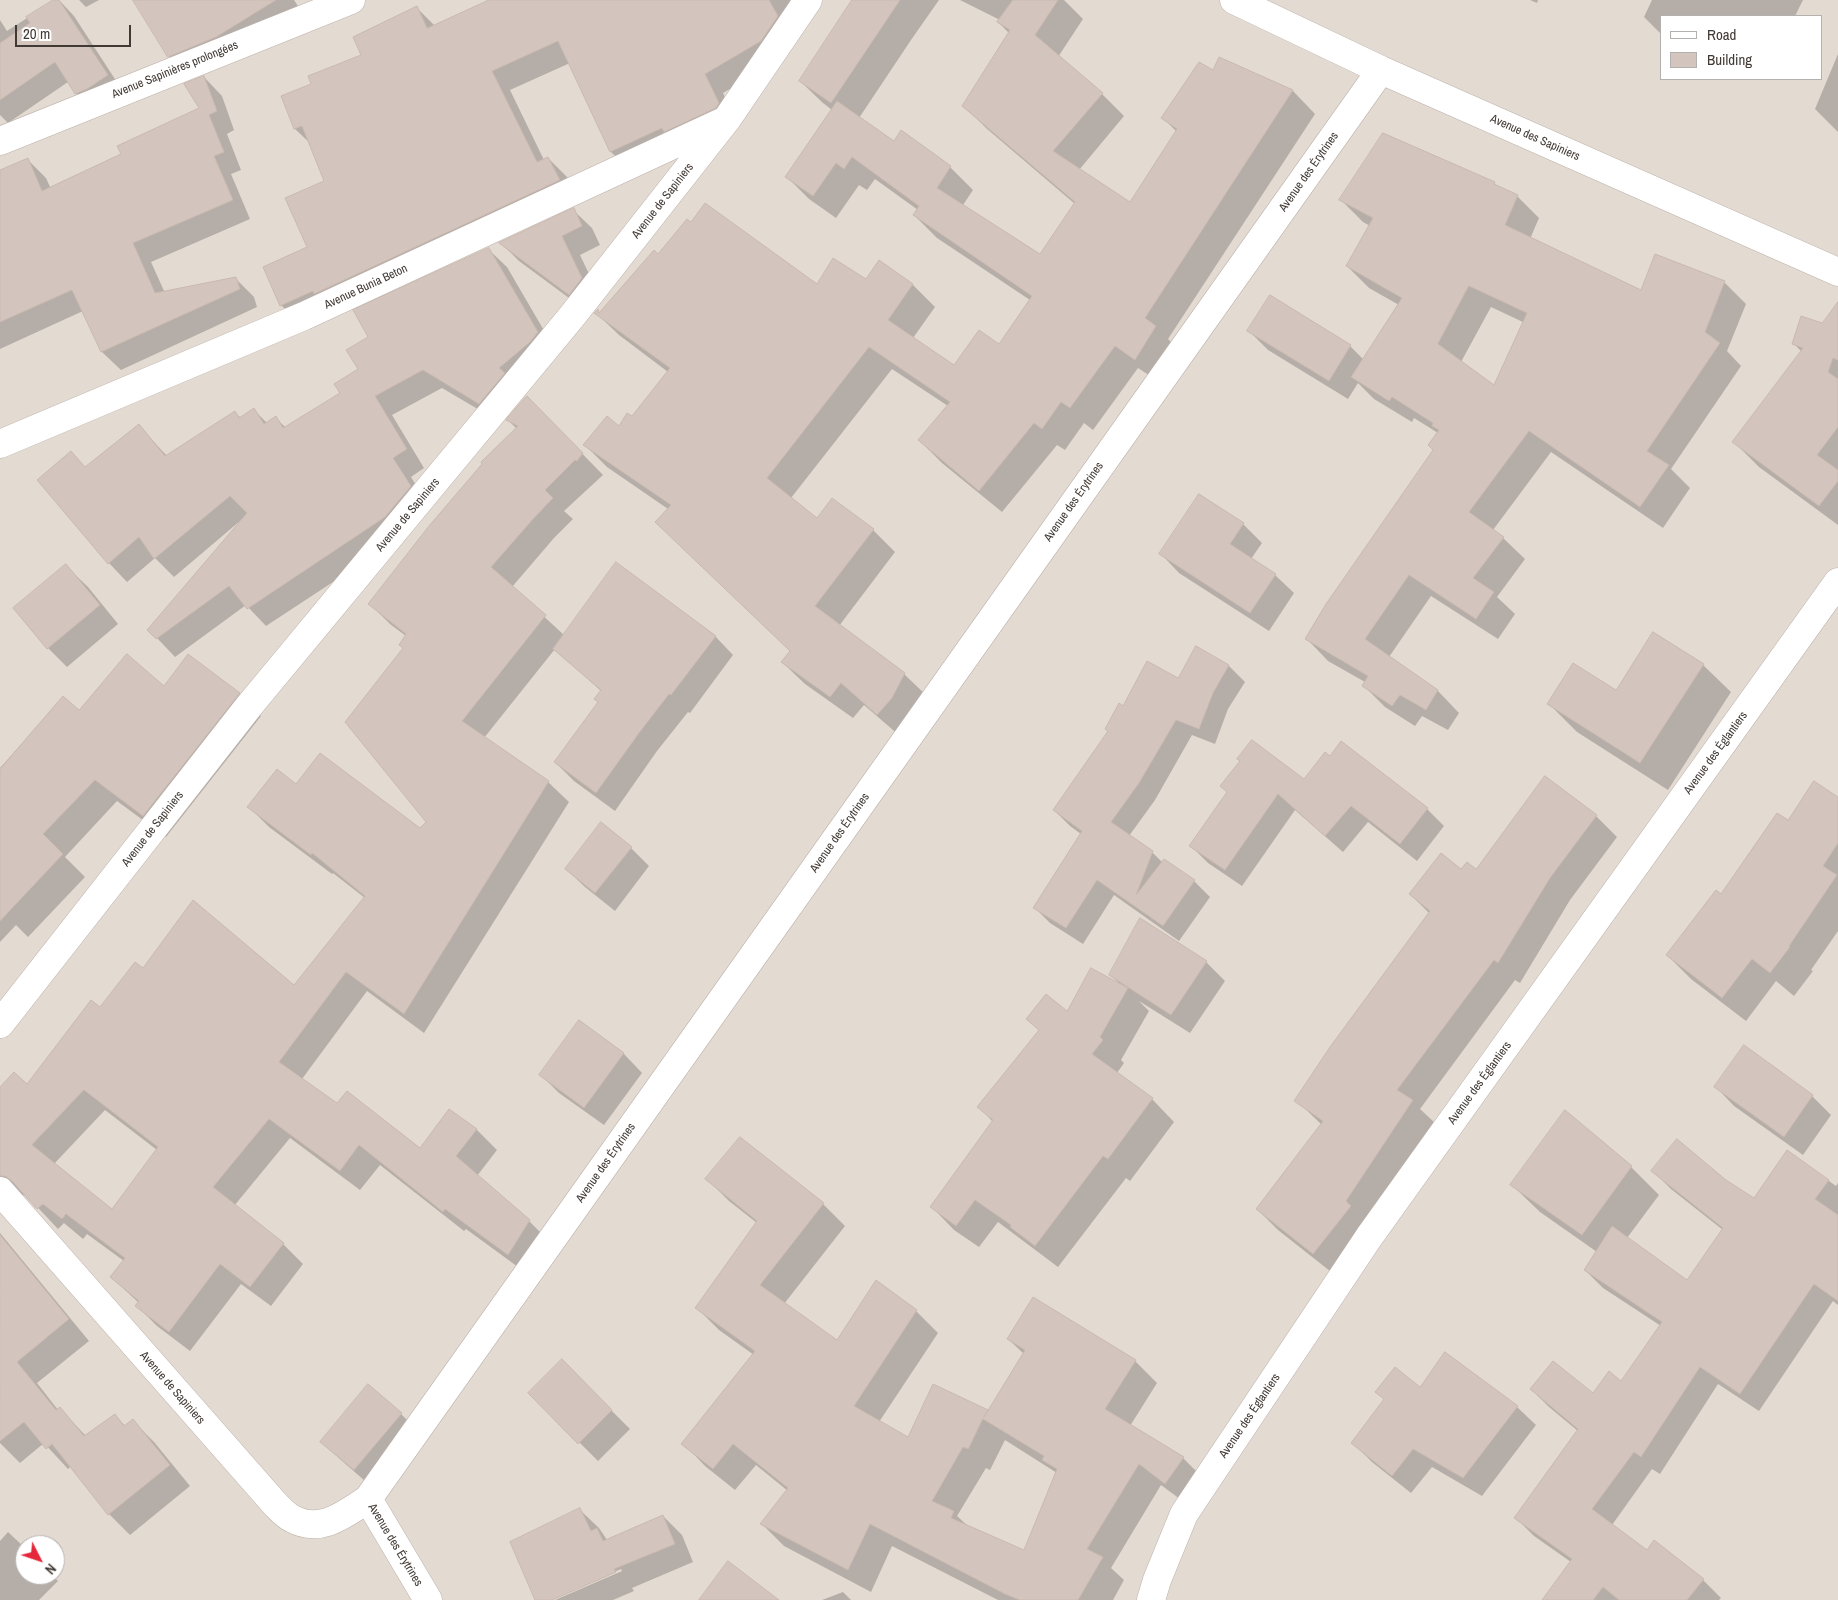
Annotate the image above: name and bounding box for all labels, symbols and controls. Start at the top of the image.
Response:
scale bar [18,15,134,47]
legend [1660,15,1823,80]
text: 20 m [23,23,50,44]
text: Road [1707,24,1736,45]
street label: Avenue Sapinières prolongées [110,38,240,102]
text: Building [1707,49,1752,70]
street label: Avenue des Sapiniers [1488,112,1582,164]
street label: Avenue des Érytrines [1276,129,1342,215]
street label: Avenue de Sapiniers [629,160,697,242]
street label: Avenue Bunia Beton [322,261,410,313]
street label: Avenue des Érytrines [1041,459,1107,545]
street label: Avenue de Sapiniers [373,475,443,555]
street label: Avenue des Églantiers [1681,709,1751,797]
street label: Avenue de Sapiniers [119,788,187,870]
street label: Avenue des Érytrines [807,790,873,876]
street label: Avenue des Églantiers [1445,1039,1515,1127]
street label: Avenue des Érytrines [573,1120,639,1206]
street label: Avenue de Sapiniers [136,1349,208,1427]
street label: Avenue des Églantiers [1216,1371,1284,1461]
street label: Avenue des Érytrines [365,1501,425,1589]
north arrow [15,1535,65,1585]
text: N [41,1560,60,1578]

